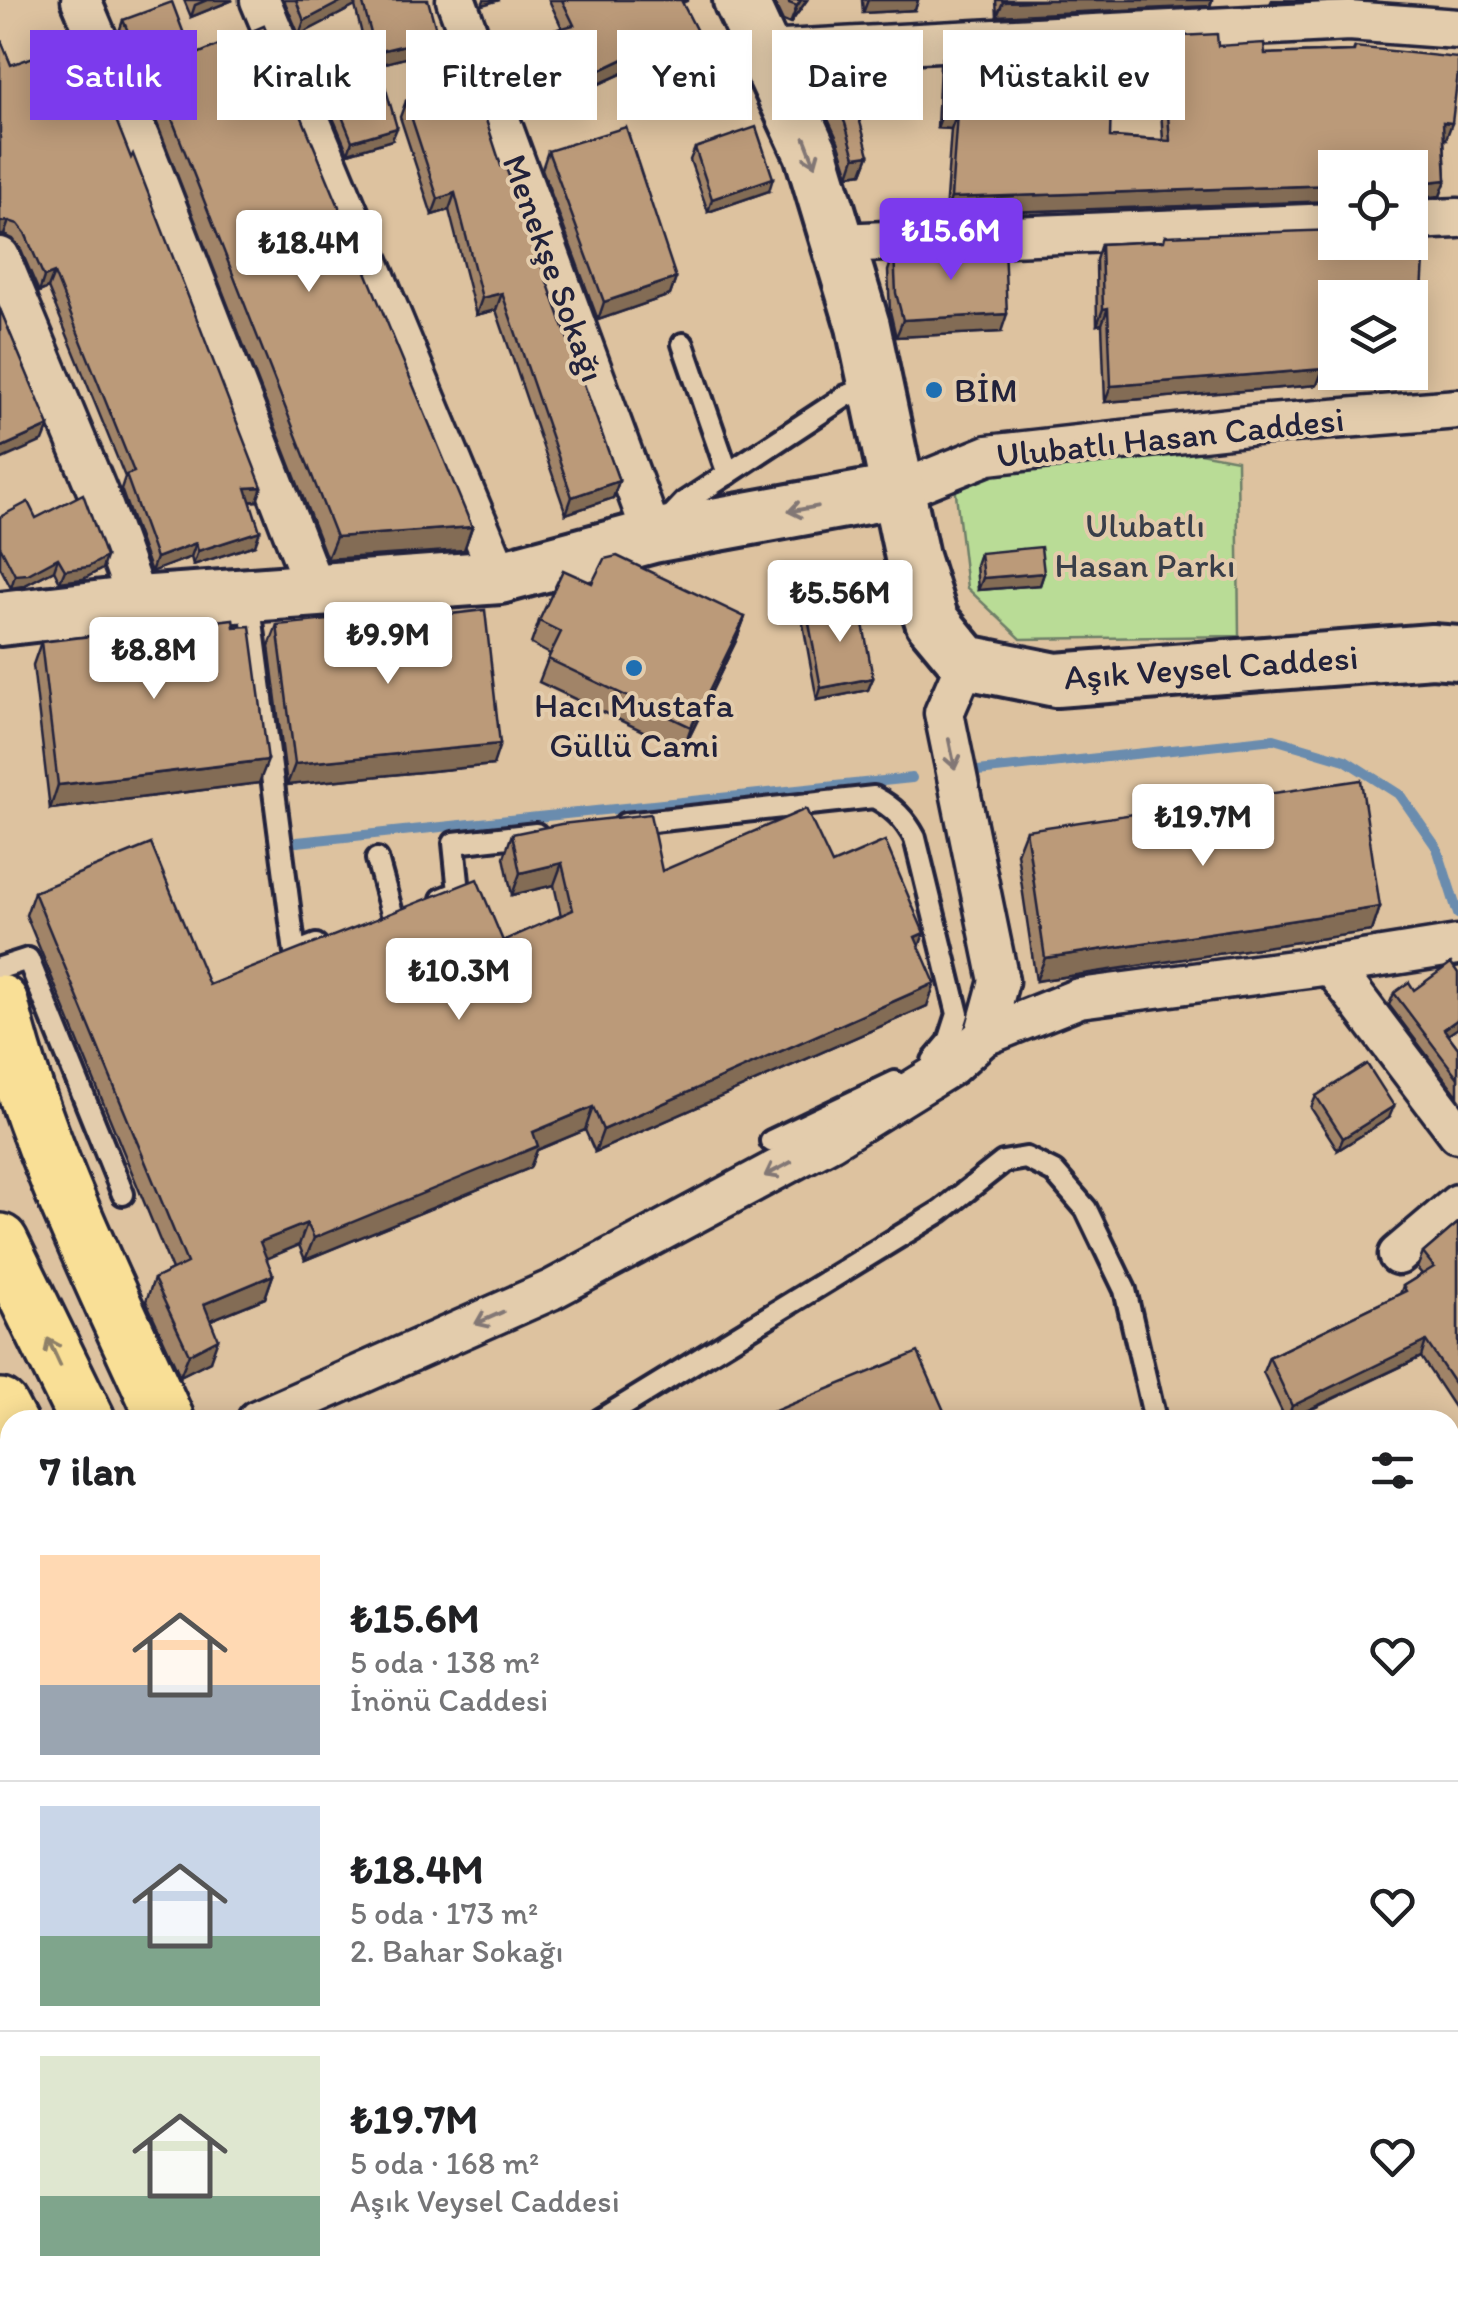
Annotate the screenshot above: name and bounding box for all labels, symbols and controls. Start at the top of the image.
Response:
chip: Satılık [30,30,197,120]
chip: Kiralık [217,30,386,120]
chip: Filtreler [406,30,597,120]
chip: Yeni [617,30,752,120]
chip: Daire [772,30,923,120]
chip: Müstakil ev [943,30,1185,120]
one-way arrow [802,136,820,167]
street label: Menekşe Sokağı [493,149,615,387]
map controls [1318,150,1428,390]
button: locate [1318,150,1428,260]
pin: ₺15.6M [870,198,1032,283]
pin: ₺18.4M [228,210,390,295]
text: ₺15.6M [902,211,1000,249]
text: ₺18.4M [258,223,360,261]
button: layers [1318,280,1428,390]
place label: BİM [954,369,1018,411]
marker: BİM [923,379,945,401]
street label: Ulubatlı Hasan Caddesi [994,398,1346,476]
one-way arrow [788,500,820,519]
park label: Ulubatlı Hasan Parkı [1055,504,1235,586]
pin: ₺5.56M [759,560,921,645]
text: ₺5.56M [790,573,890,611]
pin: ₺9.9M [318,602,458,687]
text: ₺9.9M [346,615,430,653]
pin: ₺8.8M [84,617,224,702]
text: ₺8.8M [111,630,197,668]
street label: Aşık Veysel Caddesi [1062,636,1360,698]
marker: Hacı Mustafa Güllü Cami [623,657,645,679]
place label: Hacı Mustafa Güllü Cami [534,684,734,766]
one-way arrow [944,737,963,769]
pin: ₺19.7M [1122,784,1284,869]
text: ₺19.7M [1154,797,1252,835]
pin: ₺10.3M [378,938,540,1023]
text: ₺10.3M [408,951,510,989]
one-way arrow [763,1160,793,1179]
one-way arrow [475,1309,505,1328]
one-way arrow [44,1338,63,1368]
icon: filters [1365,1443,1420,1498]
text: 7 ilan [40,1445,136,1496]
text: ₺15.6M [350,1592,480,1643]
icon: home [120,1595,240,1715]
icon: heart [1365,1628,1420,1683]
text: 5 oda · 138 m² [350,1643,540,1681]
text: İnönü Caddesi [350,1681,548,1719]
text: ₺18.4M [350,1843,484,1894]
icon: home [120,1846,240,1966]
icon: heart [1365,1879,1420,1934]
text: 5 oda · 173 m² [350,1894,538,1932]
text: 2. Bahar Sokağı [350,1932,564,1970]
text: ₺19.7M [350,2093,478,2144]
icon: home [120,2096,240,2216]
icon: heart [1365,2129,1420,2184]
text: 5 oda · 168 m² [350,2144,539,2182]
text: Aşık Veysel Caddesi [350,2182,620,2220]

